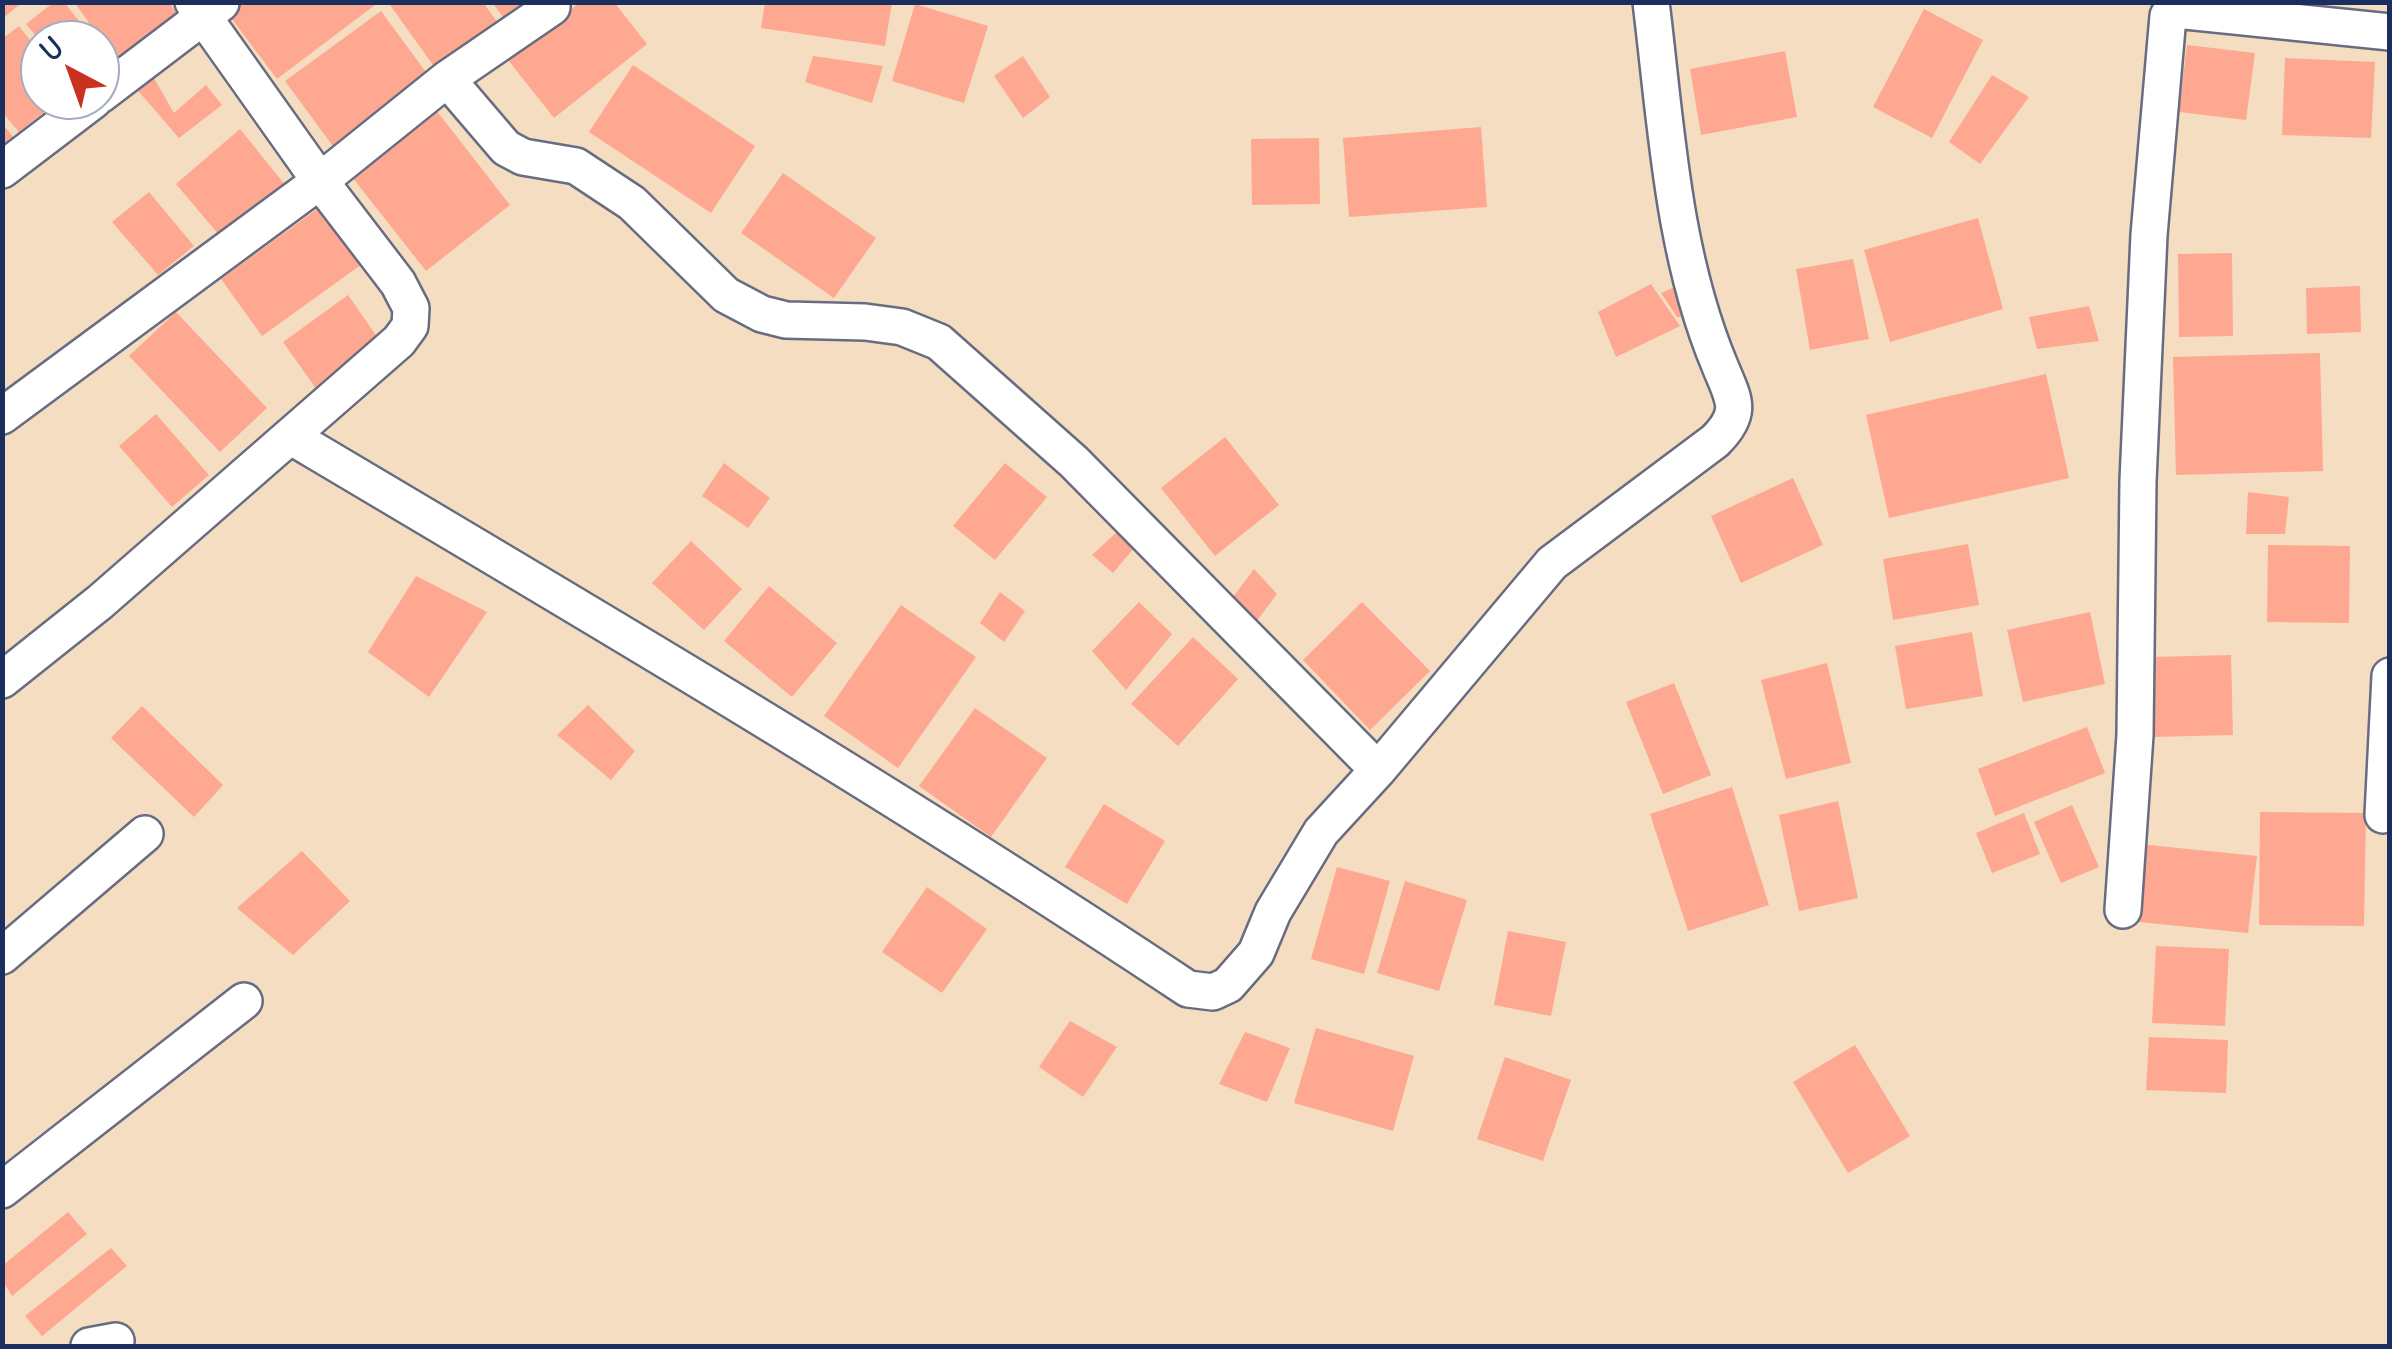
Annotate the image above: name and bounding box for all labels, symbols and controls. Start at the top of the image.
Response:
north arrow [20,20,120,120]
text: U [33,29,71,69]

